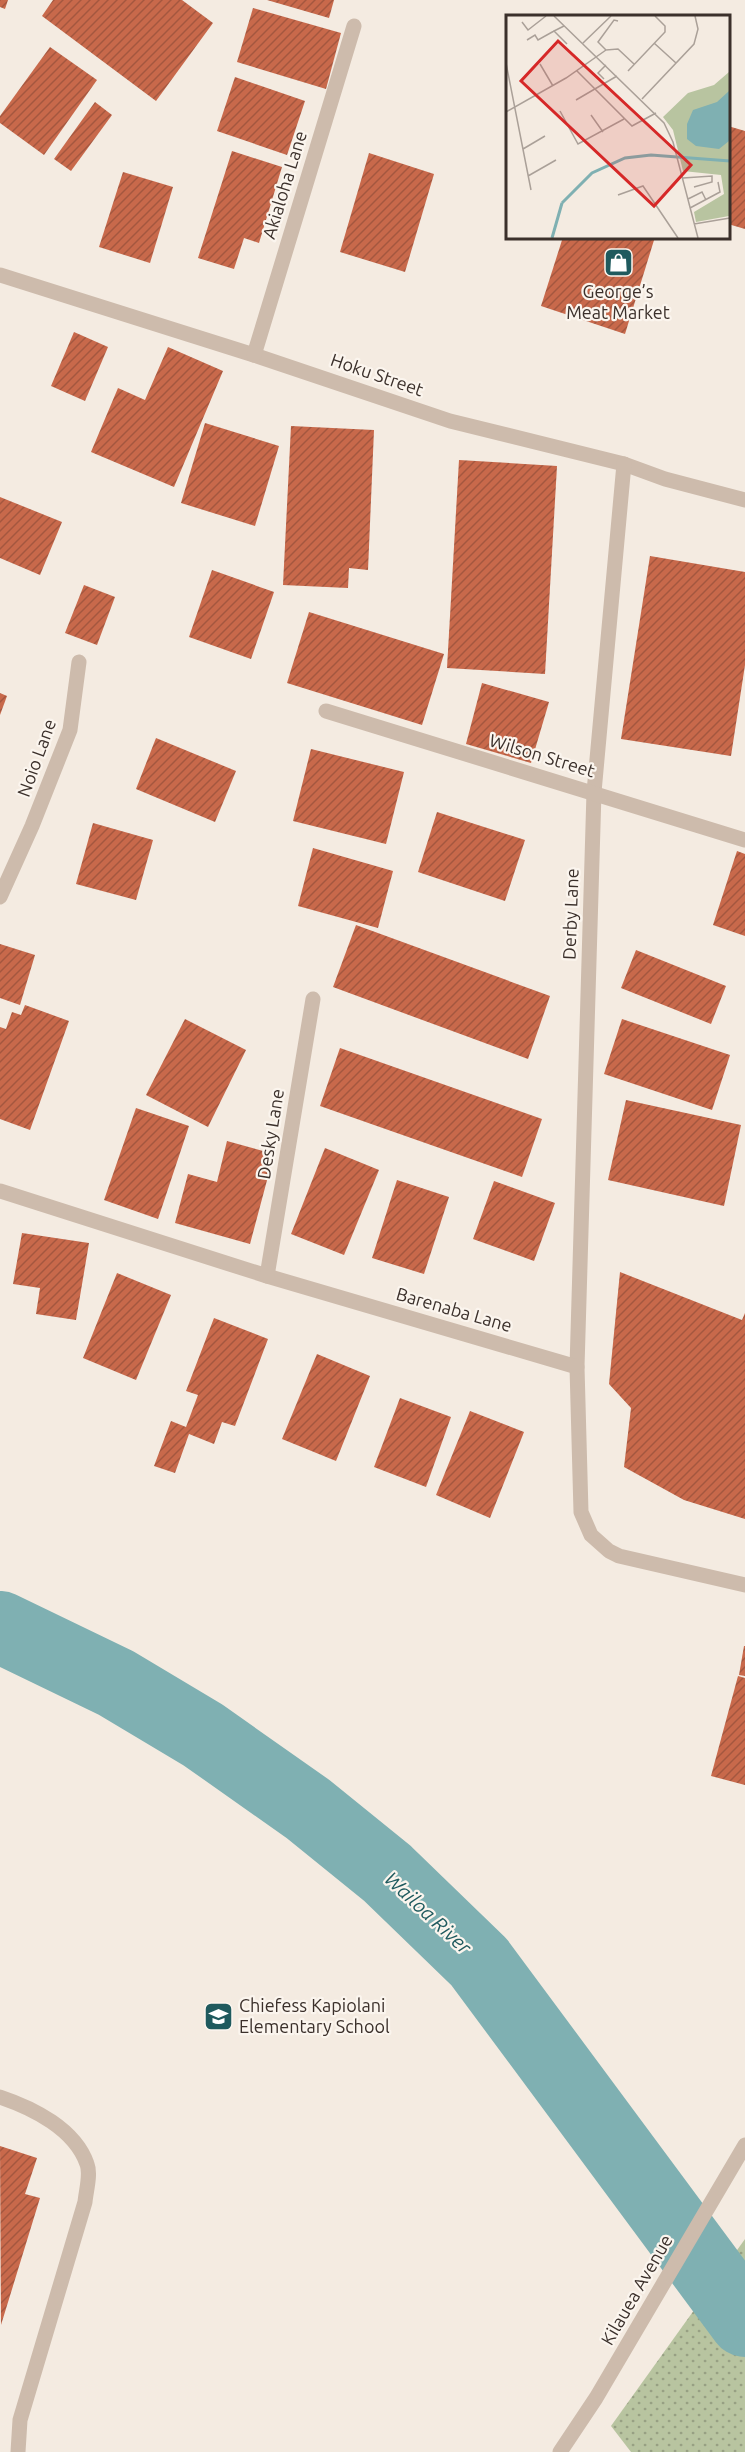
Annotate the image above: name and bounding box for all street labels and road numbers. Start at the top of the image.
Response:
street label: Akialoha Lane [258,128,310,241]
street label: Hoku Street [328,349,426,399]
street label: Noio Lane [13,716,59,799]
street label: Wilson Street [487,730,597,781]
street label: Derby Lane [558,868,582,960]
street label: Desky Lane [253,1087,287,1180]
street label: Barenaba Lane [394,1283,514,1335]
street label: Kilauea Avenue [596,2231,676,2348]

